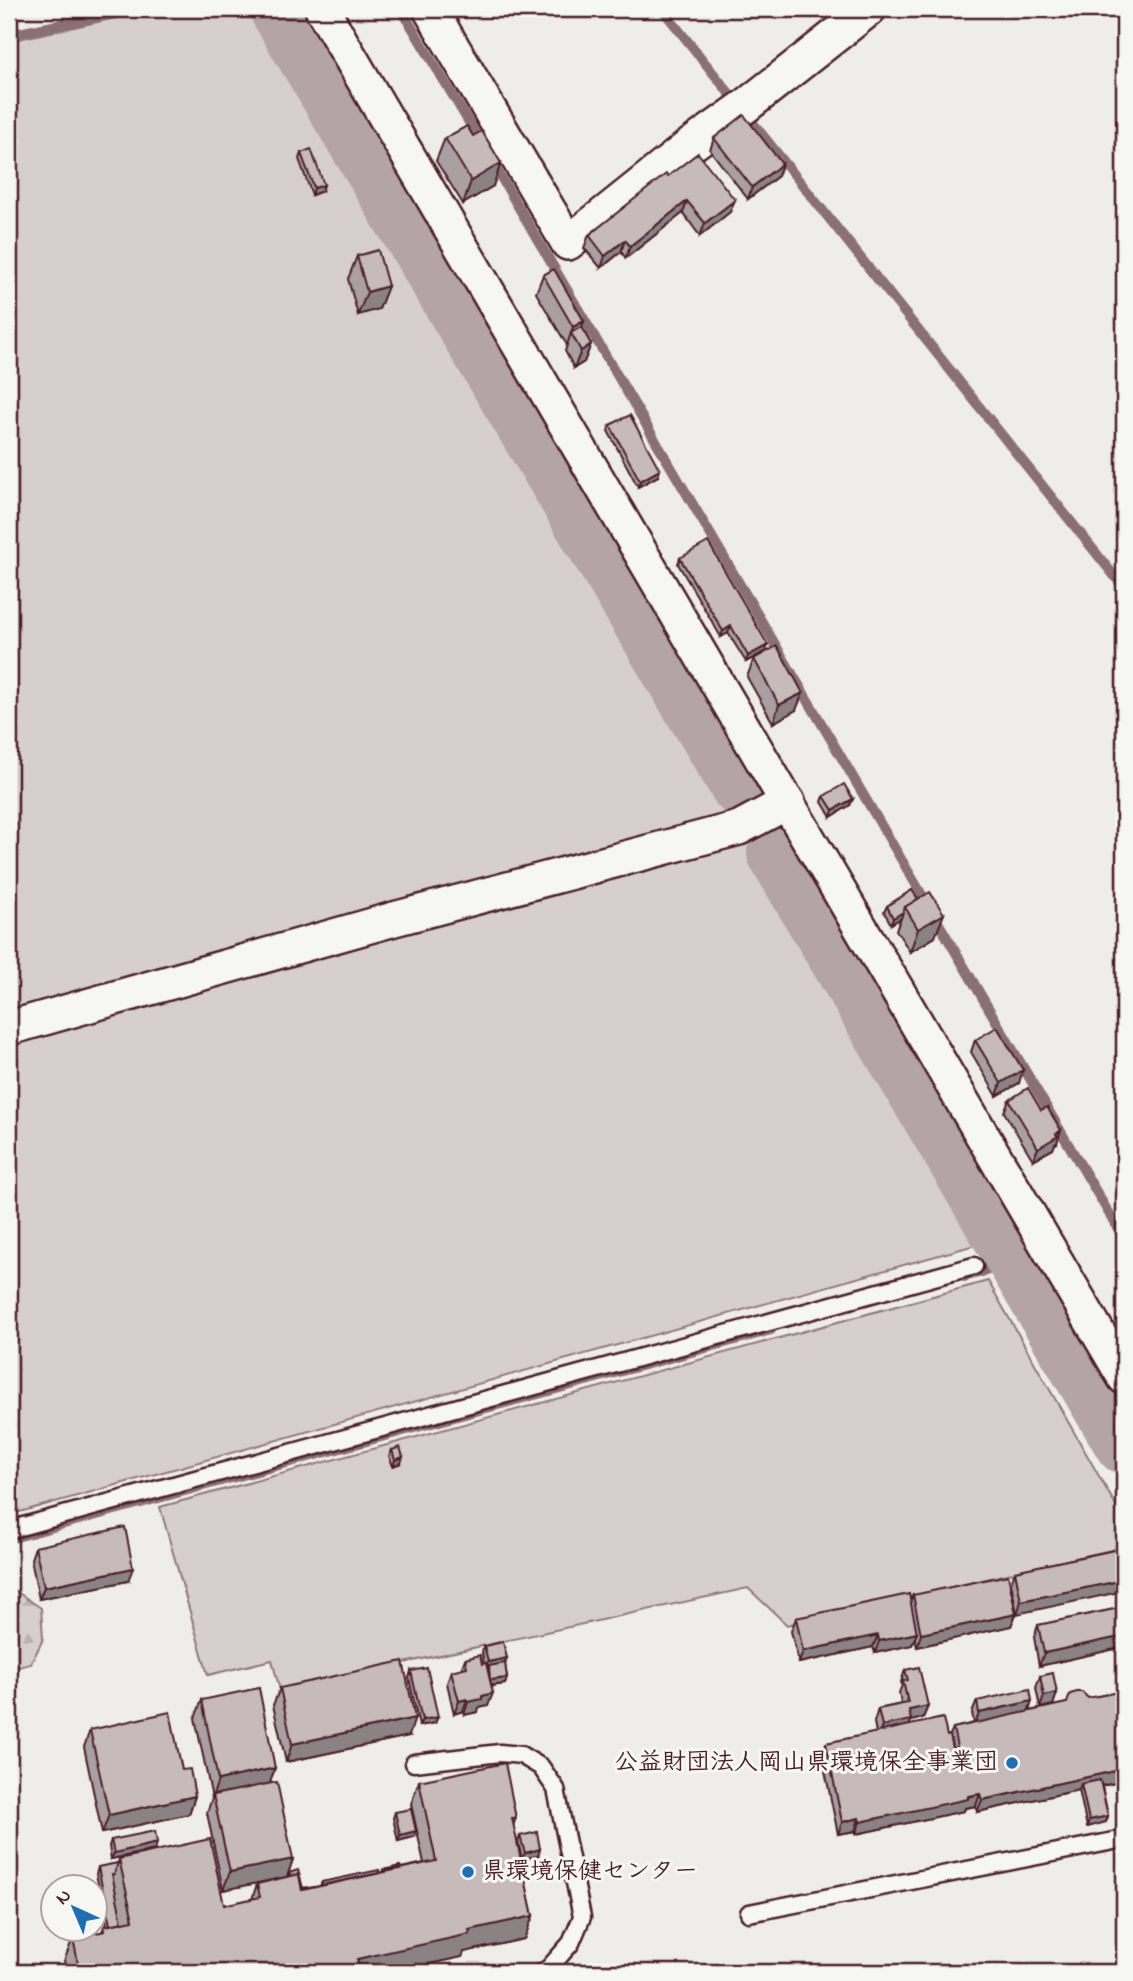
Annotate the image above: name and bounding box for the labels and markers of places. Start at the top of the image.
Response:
place label: 公益財団法人岡山県環境保全事業団 [614,1746,998,1781]
marker: 公益財団法人岡山県環境保全事業団 [1004,1755,1020,1771]
place label: 県環境保健センター [482,1855,698,1890]
marker: 県環境保健センター [460,1864,476,1880]

